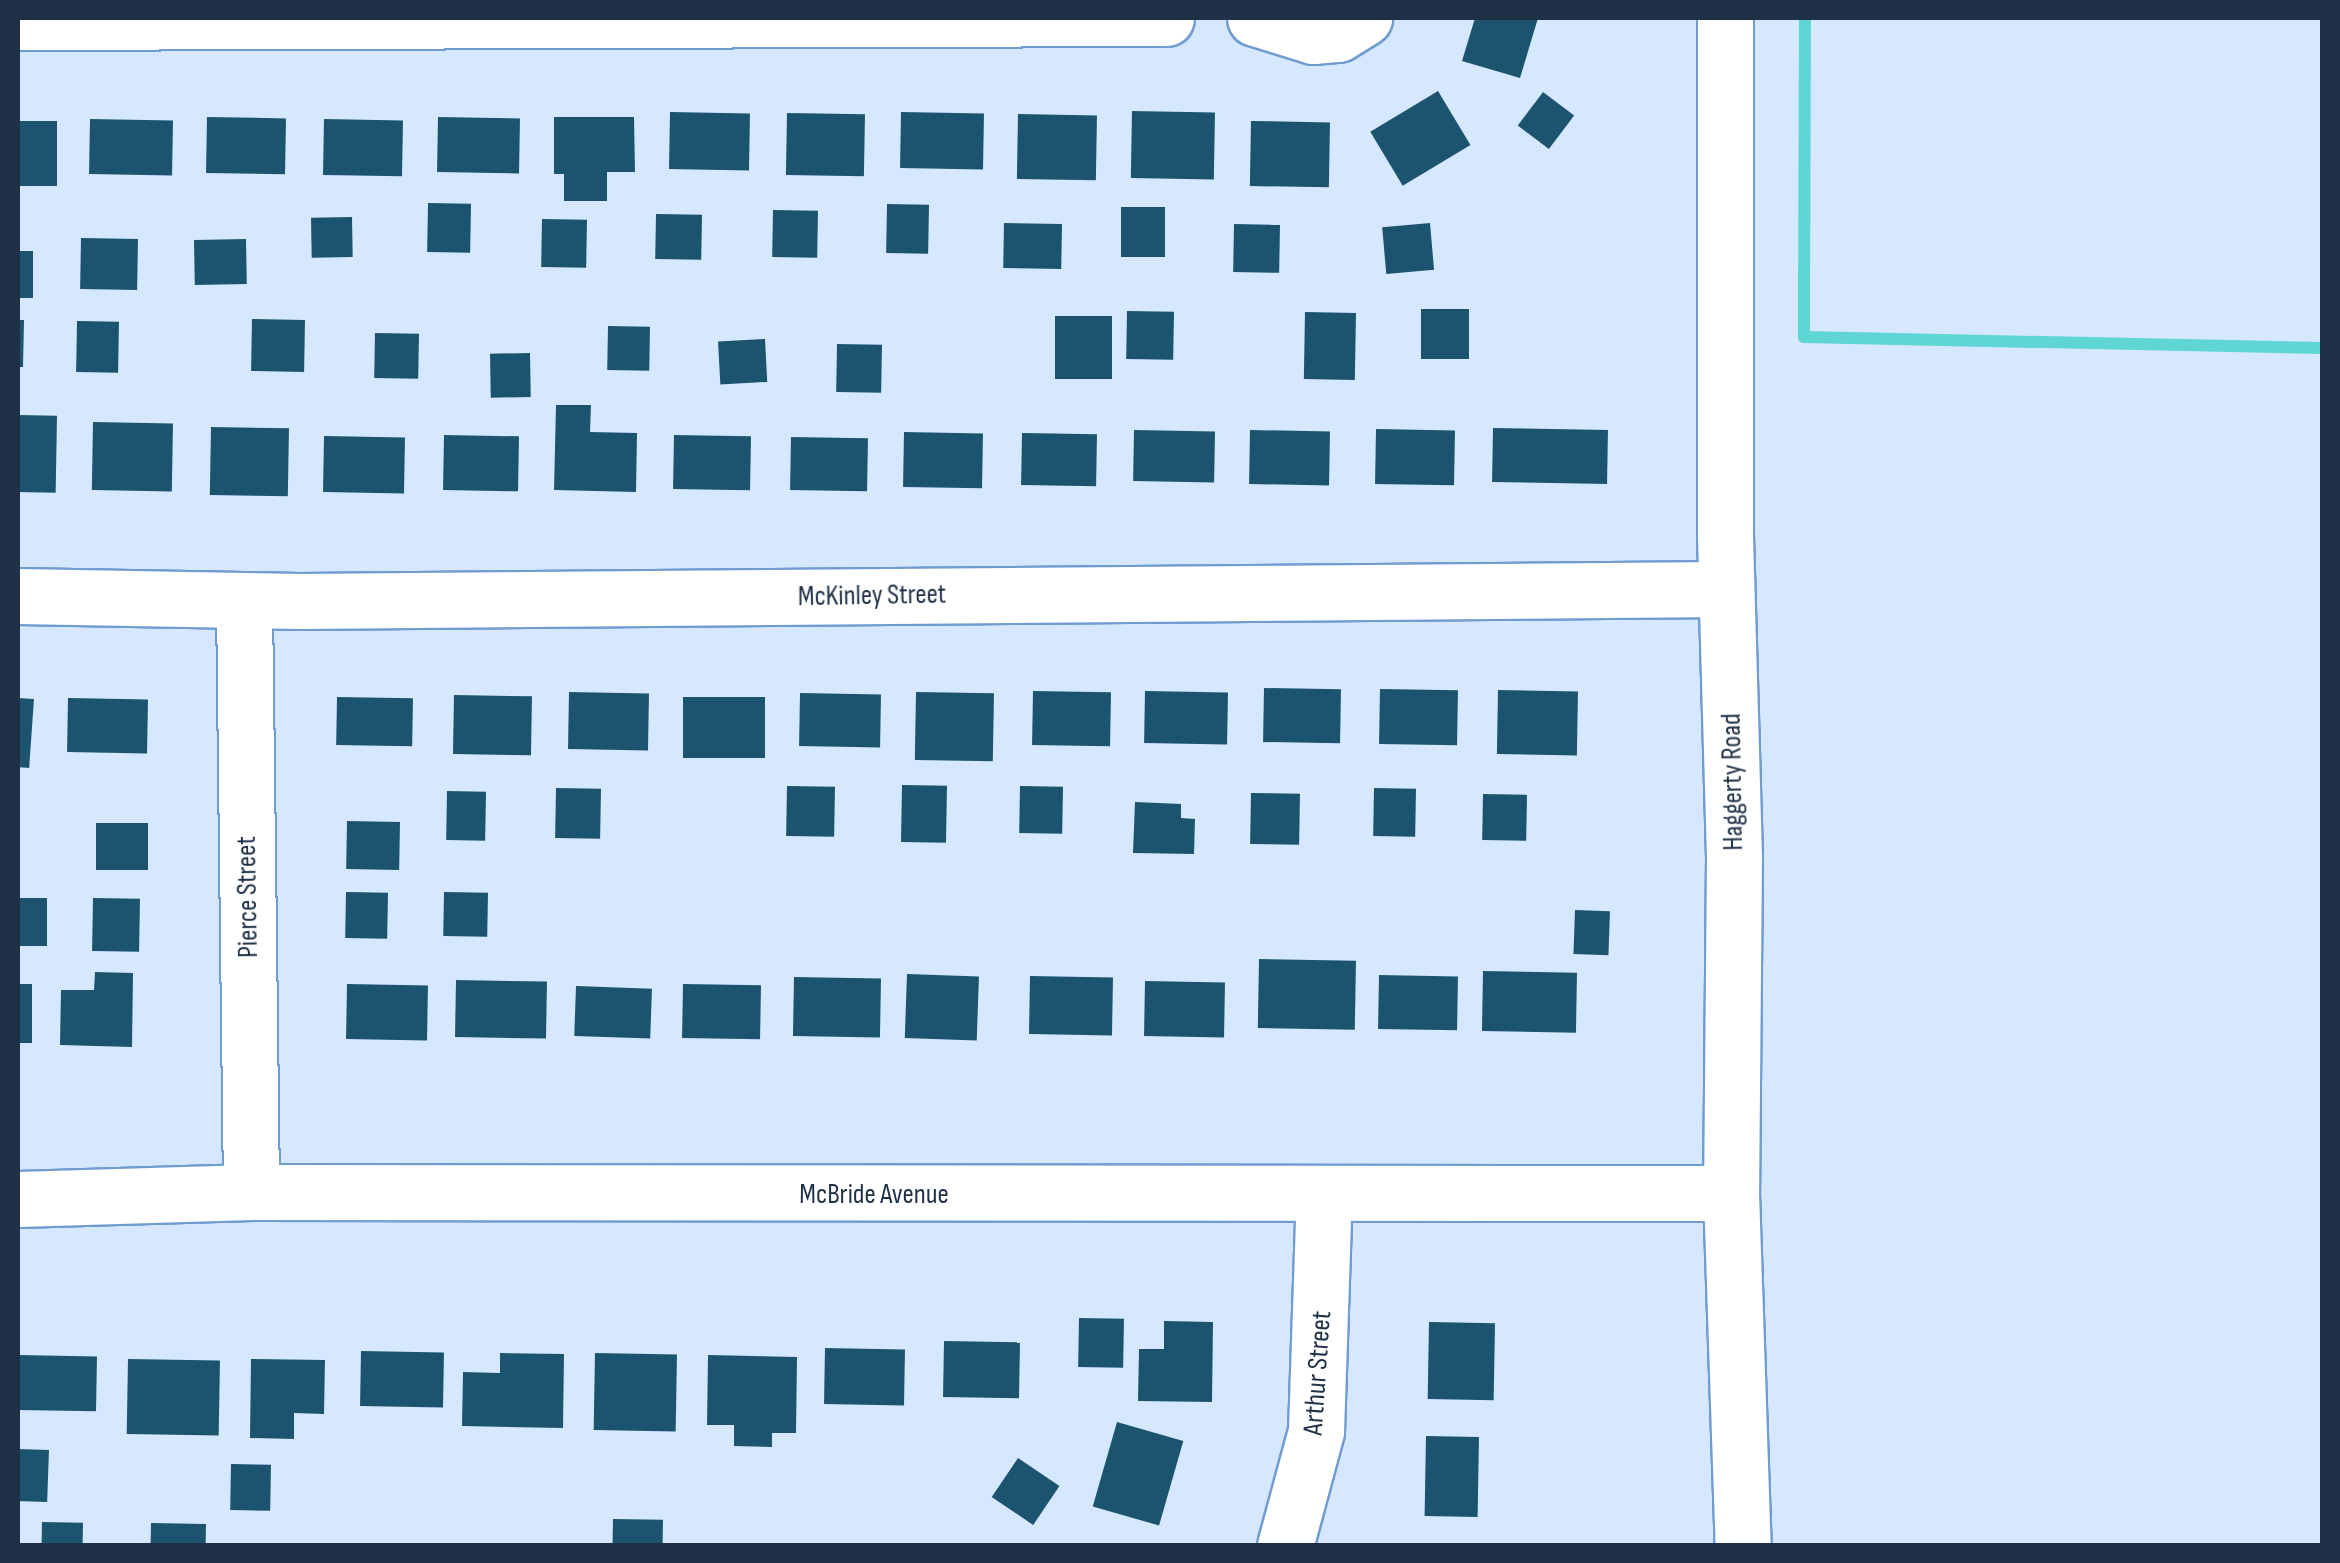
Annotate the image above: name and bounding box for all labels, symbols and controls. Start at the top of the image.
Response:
street label: McKinley Street [798,578,946,614]
street label: Haggerty Road [1715,713,1751,851]
street label: Pierce Street [230,836,266,958]
street label: McBride Avenue [799,1178,949,1212]
street label: Arthur Street [1297,1310,1339,1436]

